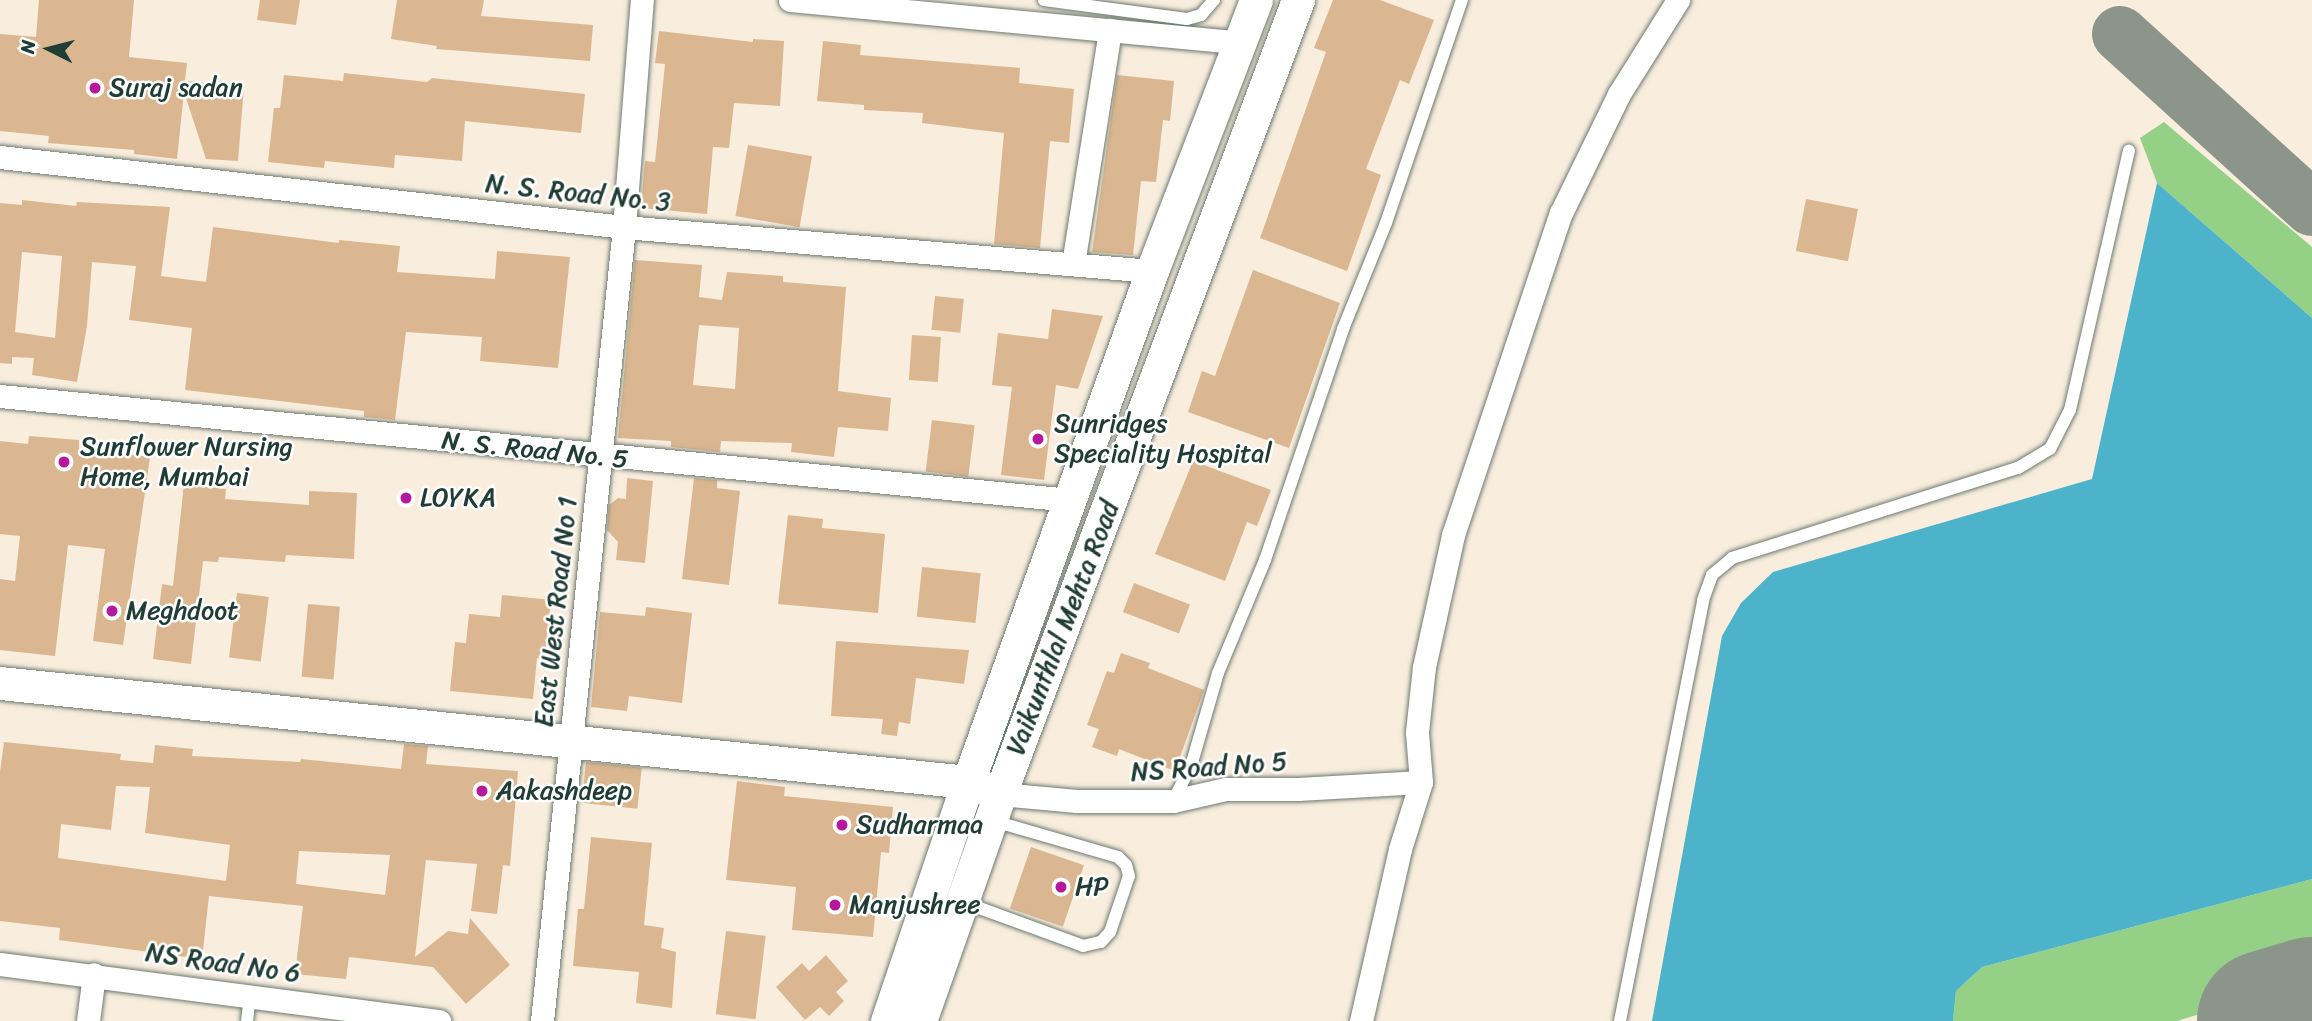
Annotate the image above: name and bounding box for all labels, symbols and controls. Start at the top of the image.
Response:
north arrow [14,14,84,84]
text: N [11,38,45,55]
place label: Suraj sadan [109,72,244,104]
marker: Suraj sadan [87,80,103,96]
street label: N. S. Road No. 3 [484,168,672,218]
place label: Sunridges Speciality Hospital [1054,408,1272,470]
street label: N. S. Road No. 5 [440,425,630,475]
marker: Sunridges Speciality Hospital [1028,429,1048,449]
place label: Sunflower Nursing Home, Mumbai [80,431,293,492]
marker: Sunflower Nursing Home, Mumbai [54,452,74,472]
place label: LOYKA [420,482,496,514]
marker: LOYKA [398,490,414,506]
street label: East West Road No 1 [528,495,584,729]
street label: Vaikunthlal Mehta Road [1000,497,1126,759]
place label: Meghdoot [126,595,238,627]
marker: Meghdoot [104,603,120,619]
street label: NS Road No 5 [1129,746,1289,788]
place label: Aakashdeep [496,775,632,807]
marker: Aakashdeep [474,783,490,799]
place label: Sudharmaa [856,809,983,841]
marker: Sudharmaa [834,817,850,833]
place label: HP [1075,871,1109,903]
marker: HP [1053,879,1069,895]
place label: Manjushree [849,889,981,921]
marker: Manjushree [827,897,843,913]
street label: NS Road No 6 [143,937,303,989]

